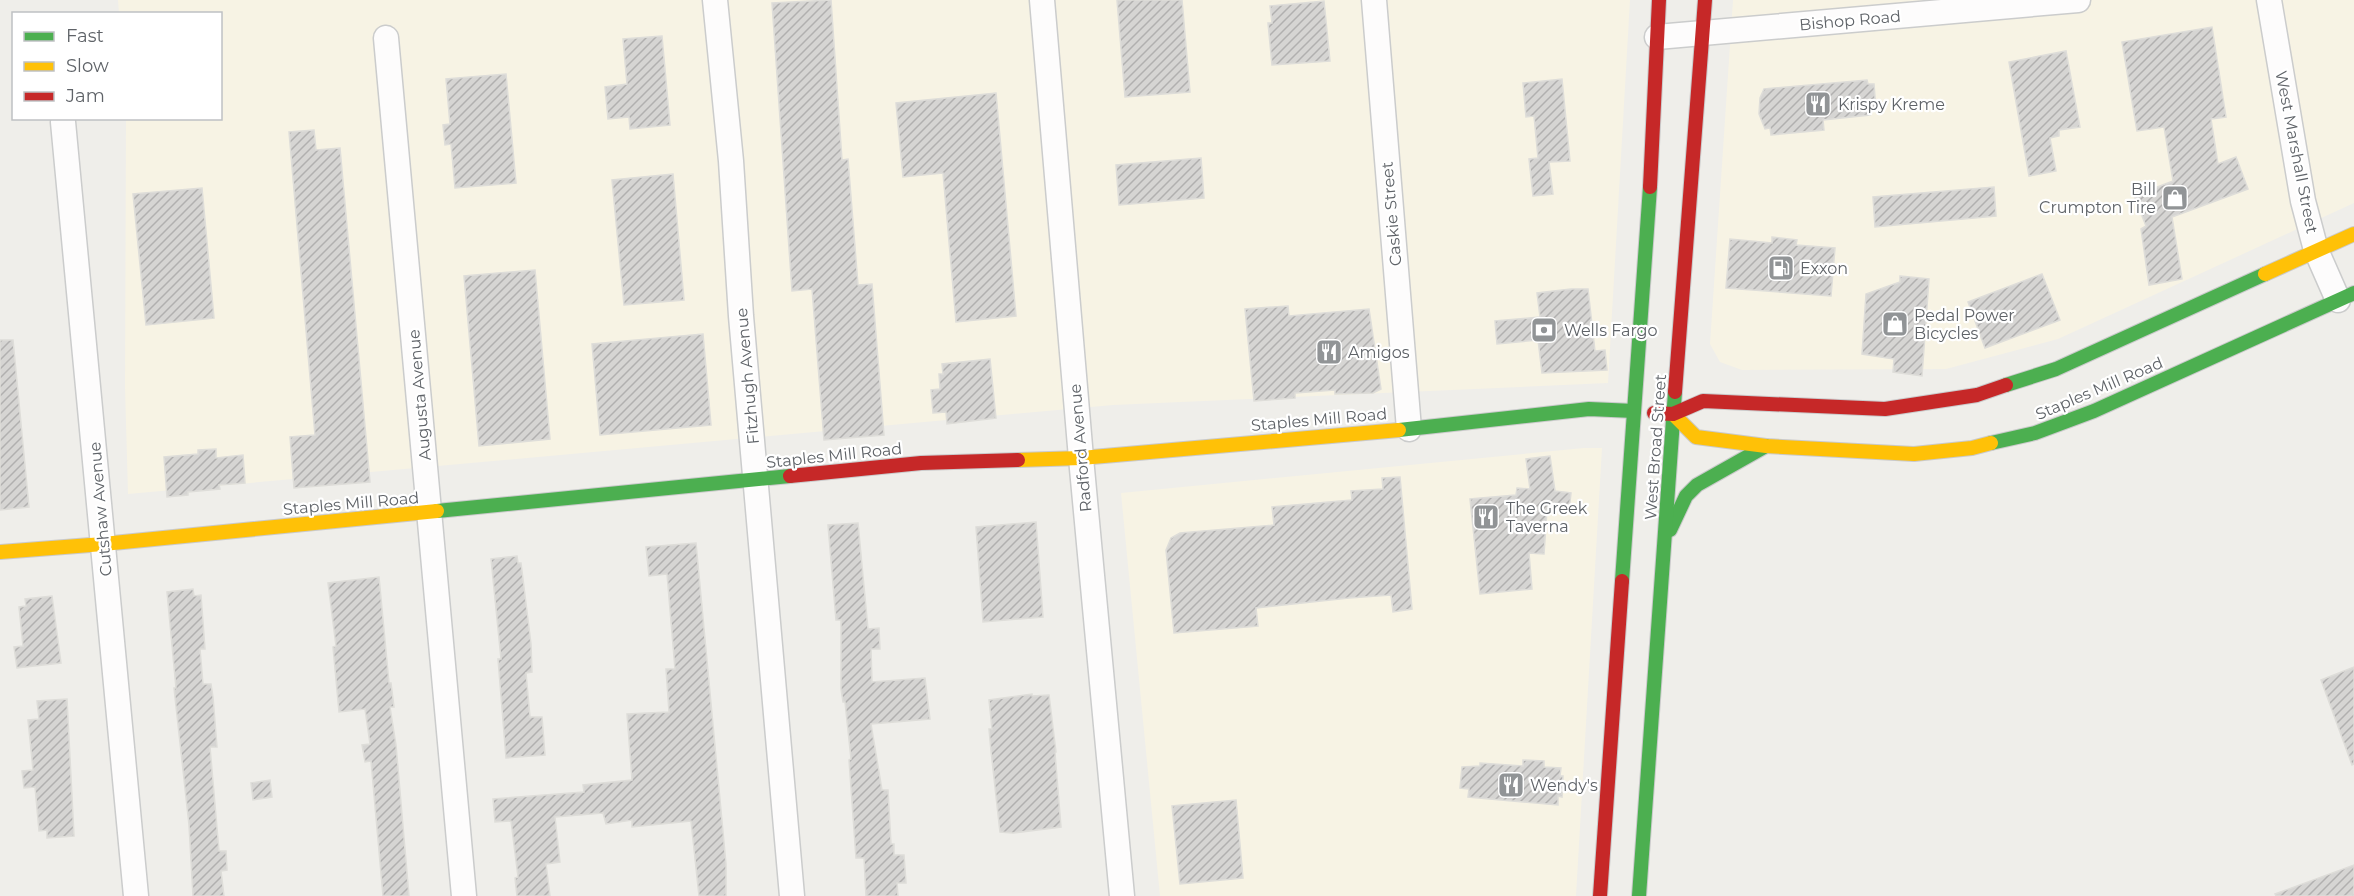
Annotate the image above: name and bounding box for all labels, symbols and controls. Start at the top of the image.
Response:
street label: Bishop Road [1798,7,1902,34]
legend [12,12,222,120]
text: Fast [66,25,104,47]
text: Slow [66,55,109,77]
street label: West Marshall Street [2271,69,2322,236]
text: Jam [65,85,105,107]
restaurant icon: Krispy Kreme [1803,89,1833,119]
place label: Krispy Kreme [1838,95,1945,114]
street label: Caskie Street [1377,161,1406,267]
place label: Bill Crumpton Tire [2039,180,2156,217]
shop icon: Bill Crumpton Tire [2160,183,2190,213]
fuel station icon: Exxon [1766,253,1796,283]
place label: Exxon [1800,259,1848,278]
place label: Pedal Power Bicycles [1914,306,2015,343]
street label: Fitzhugh Avenue [732,307,763,445]
shop icon: Pedal Power Bicycles [1880,309,1910,339]
bank icon: Wells Fargo [1529,315,1559,345]
place label: Wells Fargo [1564,321,1658,340]
street label: Augusta Avenue [404,328,435,461]
restaurant icon: Amigos [1314,337,1344,367]
place label: Amigos [1348,343,1410,362]
street label: Staples Mill Road [2033,353,2166,424]
street label: West Broad Street [1641,373,1670,521]
street label: Radford Avenue [1065,383,1096,513]
street label: Staples Mill Road [1250,404,1388,435]
street label: Staples Mill Road [765,439,903,472]
street label: Cutshaw Avenue [85,441,116,577]
street label: Staples Mill Road [282,488,420,519]
place label: The Greek Taverna [1506,499,1588,536]
restaurant icon: The Greek Taverna [1471,502,1501,532]
restaurant icon: Wendy's [1496,770,1526,800]
place label: Wendy's [1530,776,1598,795]

